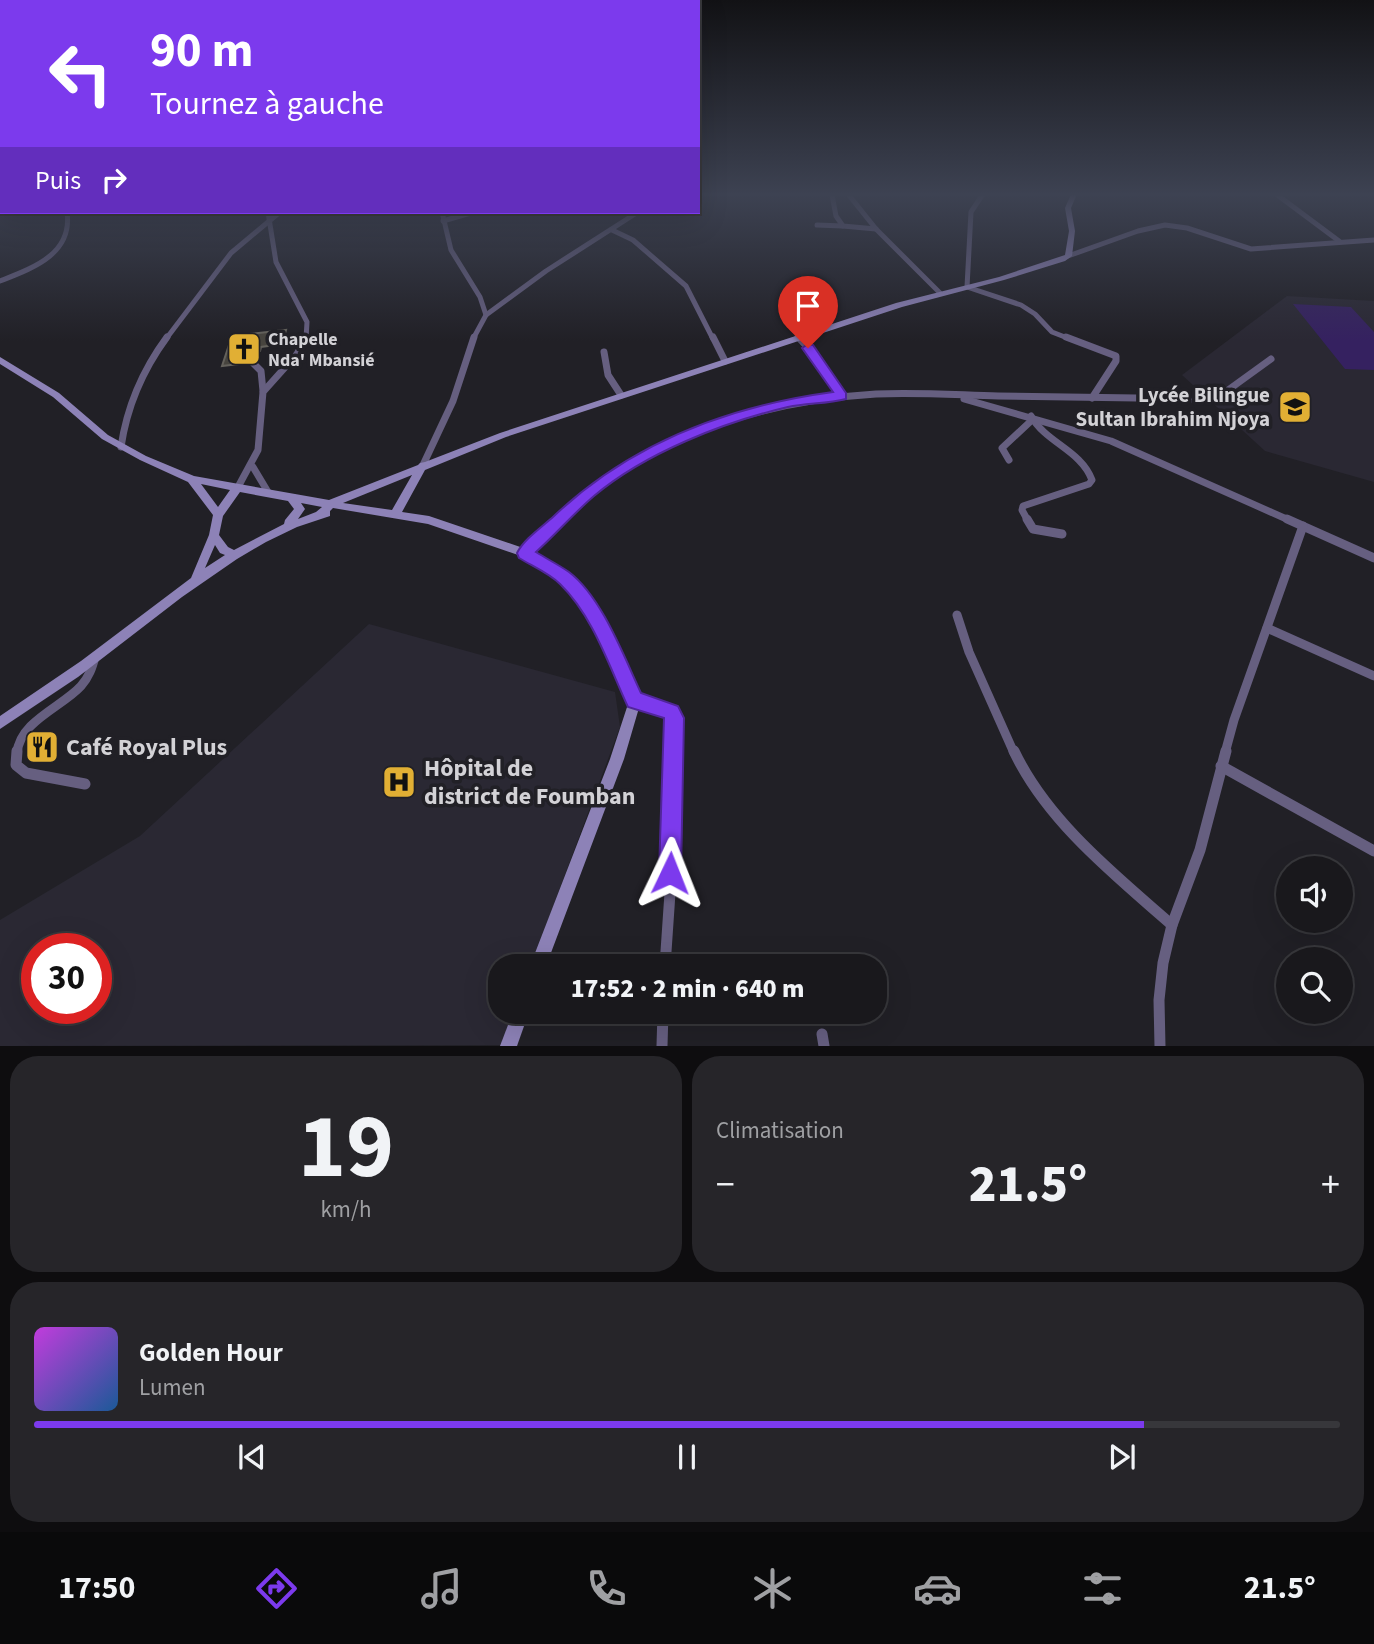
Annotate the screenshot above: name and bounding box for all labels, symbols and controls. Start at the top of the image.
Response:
text: 90 m [150,16,254,86]
icon: left [35,28,126,119]
text: Tournez à gauche [150,81,384,127]
icon: right [95,161,133,199]
text: Puis [35,162,81,199]
pin [778,276,838,348]
icon: arrive [789,287,827,325]
place label: Chapelle Nda' Mbansié [268,327,375,373]
church icon: Chapelle Nda' Mbansié [225,330,263,368]
place label: Lycée Bilingue Sultan Ibrahim Njoya [1075,380,1270,434]
school or university icon: Lycée Bilingue Sultan Ibrahim Njoya [1276,388,1314,426]
restaurant icon: Café Royal Plus [23,728,61,766]
place label: Café Royal Plus [66,730,227,765]
place label: Hôpital de district de Foumban [424,751,635,814]
hospital icon: Hôpital de district de Foumban [380,763,418,801]
position arrow [633,836,707,910]
map controls [1276,856,1353,1024]
button: sound [1276,856,1353,933]
speed limit sign: 30 [21,933,112,1024]
button: search [1276,947,1353,1024]
text: 17:52 · 2 min · 640 m [571,970,804,1007]
text: 19 [298,1083,394,1212]
text: Climatisation [716,1114,844,1147]
text: 21.5° [969,1148,1087,1222]
text: − [716,1158,735,1212]
text: + [1321,1158,1340,1212]
text: km/h [320,1193,372,1226]
text: Golden Hour [139,1334,283,1371]
text: Lumen [139,1371,206,1404]
icon: previous [233,1438,271,1476]
icon: pause [668,1438,706,1476]
icon: next [1103,1438,1141,1476]
icon: directions [252,1564,301,1613]
icon: music [417,1564,466,1613]
icon: phone [582,1564,631,1613]
icon: climate [748,1564,797,1613]
icon: car [913,1564,962,1613]
icon: filters [1078,1564,1127,1613]
text: 17:50 [58,1565,135,1611]
text: 21.5° [1244,1565,1316,1611]

